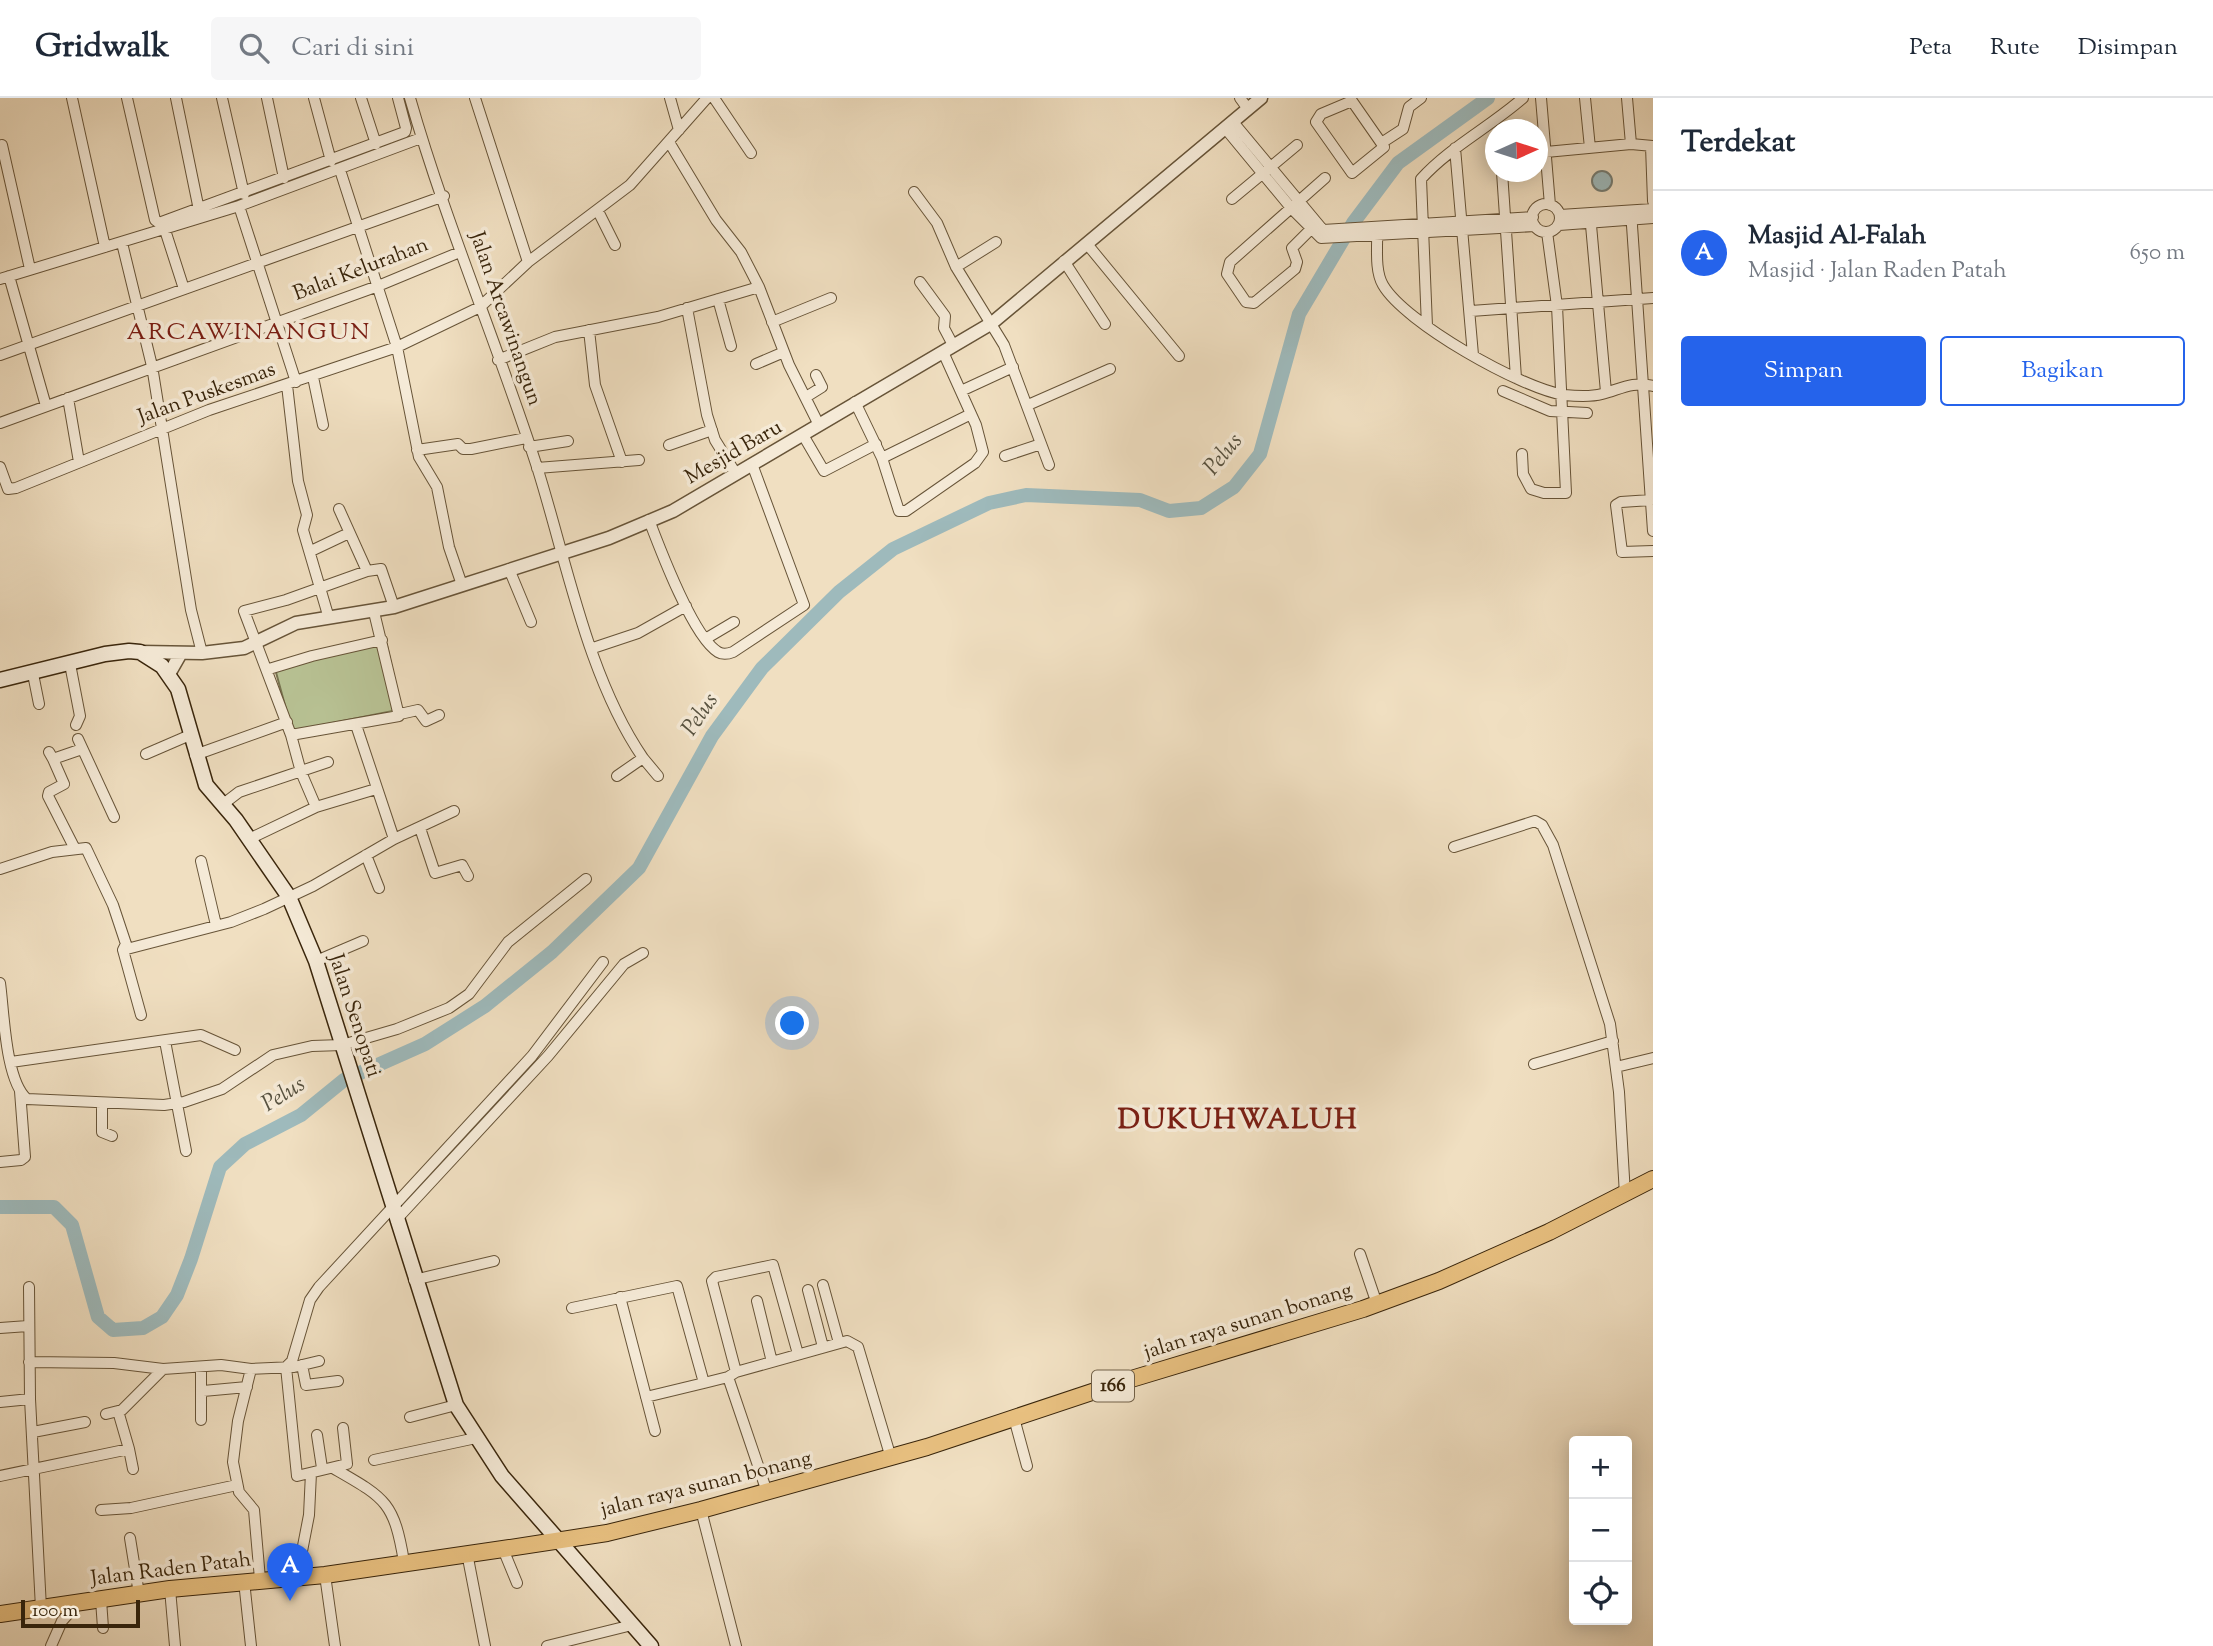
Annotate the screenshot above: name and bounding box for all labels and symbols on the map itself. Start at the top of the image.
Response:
north arrow [1485,119,1548,182]
street label: Jalan Arcawinangun [461,227,549,410]
street label: Balai Kelurahan [289,230,433,310]
district label: ARCAWINANGUN [127,316,371,350]
street label: Jalan Puskesmas [133,355,280,433]
street label: Mesjid Baru [680,413,788,493]
water label: Pelus [1197,427,1251,483]
water label: Pelus [674,687,728,743]
street label: Jalan Senopati [320,949,388,1082]
your location [775,1006,809,1040]
water label: Pelus [256,1069,312,1121]
district label: DUKUHWALUH [1118,1101,1358,1141]
street label: jalan raya sunan bonang [1140,1276,1356,1368]
road number: 166 [1092,1370,1134,1402]
street label: jalan raya sunan bonang [597,1444,815,1526]
pin: A [267,1543,313,1601]
street label: Jalan Raden Patah [88,1545,253,1595]
scale bar [21,1597,140,1629]

